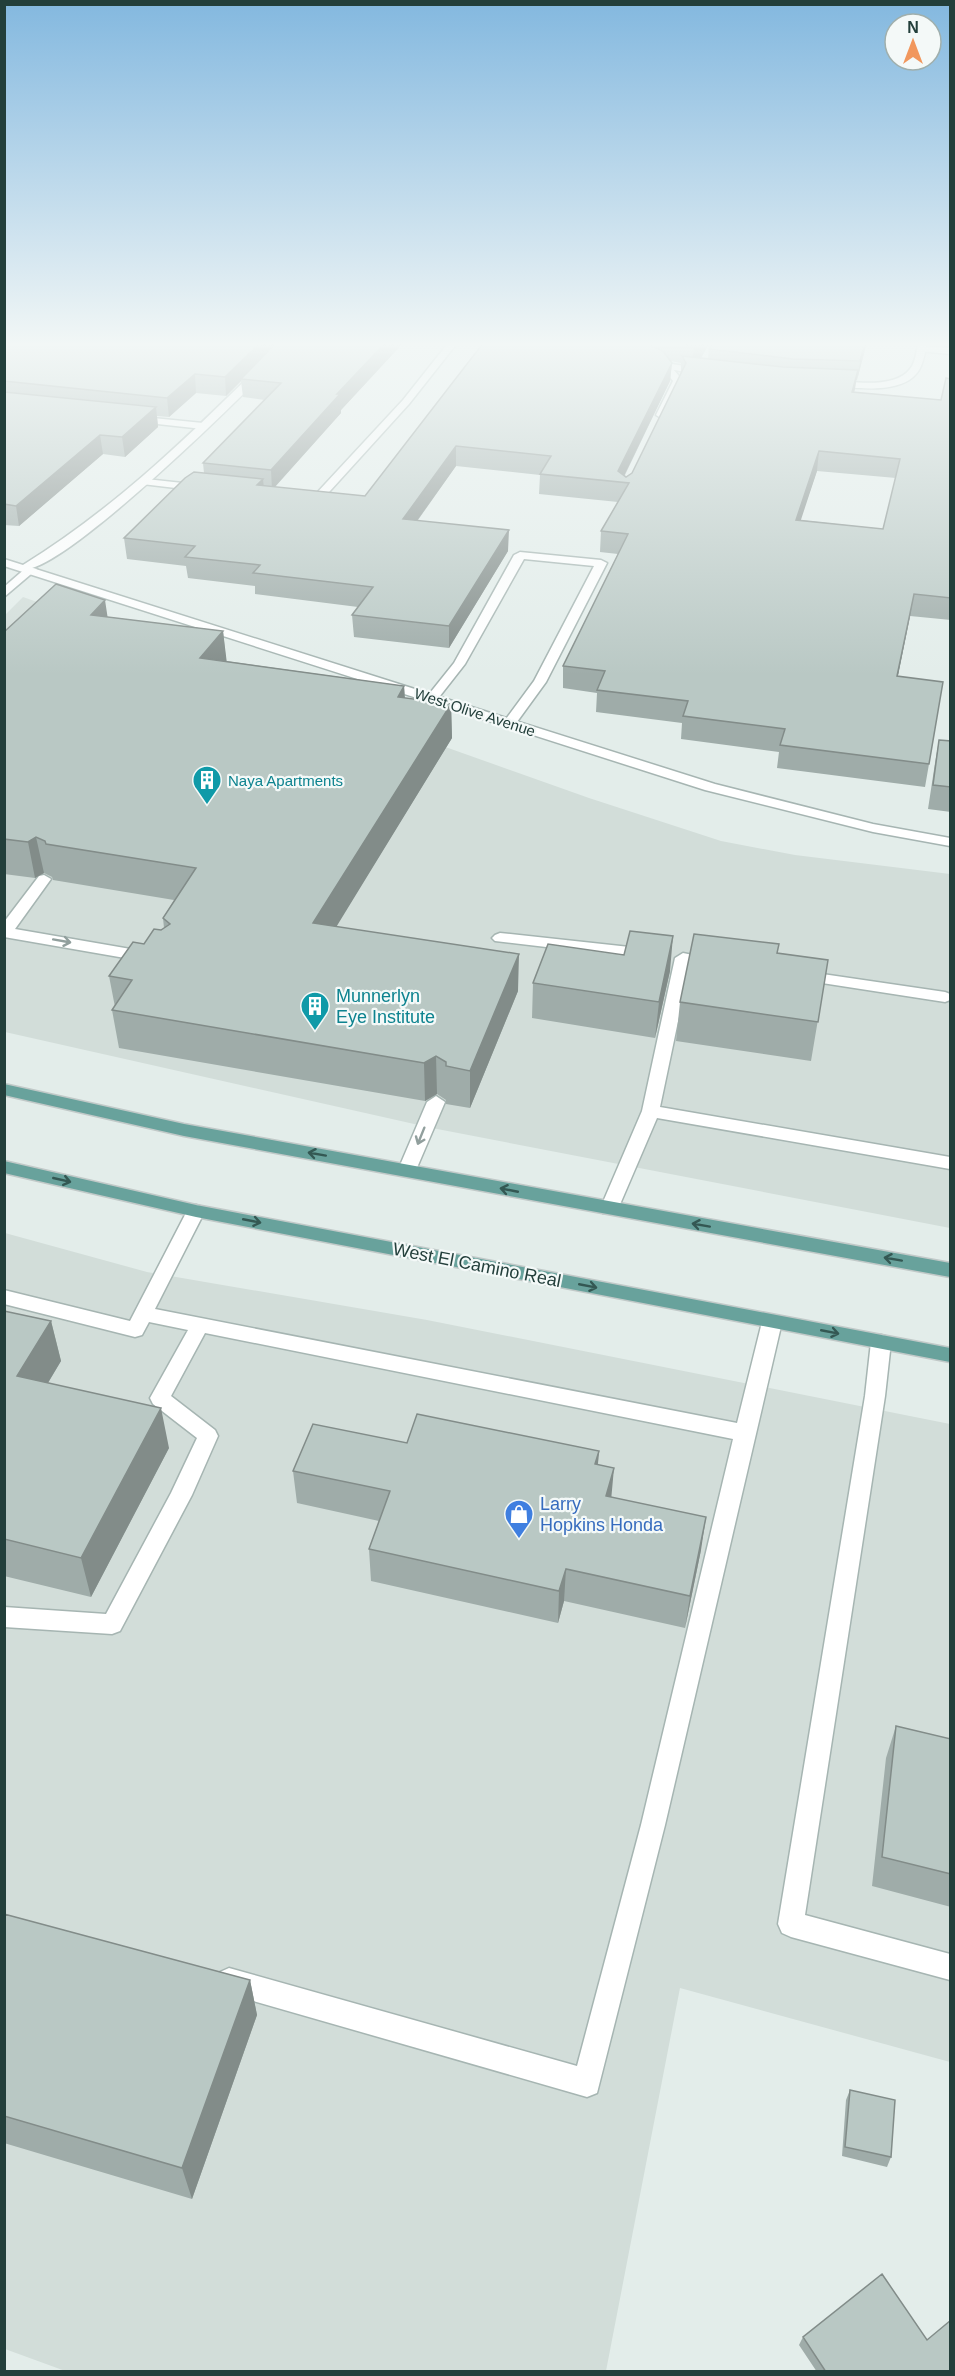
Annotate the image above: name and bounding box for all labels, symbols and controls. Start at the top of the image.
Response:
north arrow [883,12,943,72]
text: N [907,19,919,36]
street label: West Olive Avenue [412,684,538,740]
building icon: Naya Apartments [191,764,223,806]
place label: Naya Apartments [228,772,343,789]
one-way arrow [52,936,72,947]
place label: Munnerlyn Eye Institute [336,986,435,1027]
building icon: Munnerlyn Eye Institute [299,990,331,1032]
one-way arrow [415,1127,426,1145]
one-way arrow [308,1148,328,1159]
one-way arrow [51,1175,71,1186]
one-way arrow [500,1184,520,1195]
one-way arrow [242,1216,261,1227]
one-way arrow [692,1219,711,1230]
street label: West El Camino Real [391,1239,563,1291]
one-way arrow [884,1253,903,1264]
one-way arrow [578,1281,597,1292]
one-way arrow [820,1327,839,1338]
place label: Larry Hopkins Honda [540,1494,664,1535]
shop icon: Larry Hopkins Honda [503,1498,535,1540]

